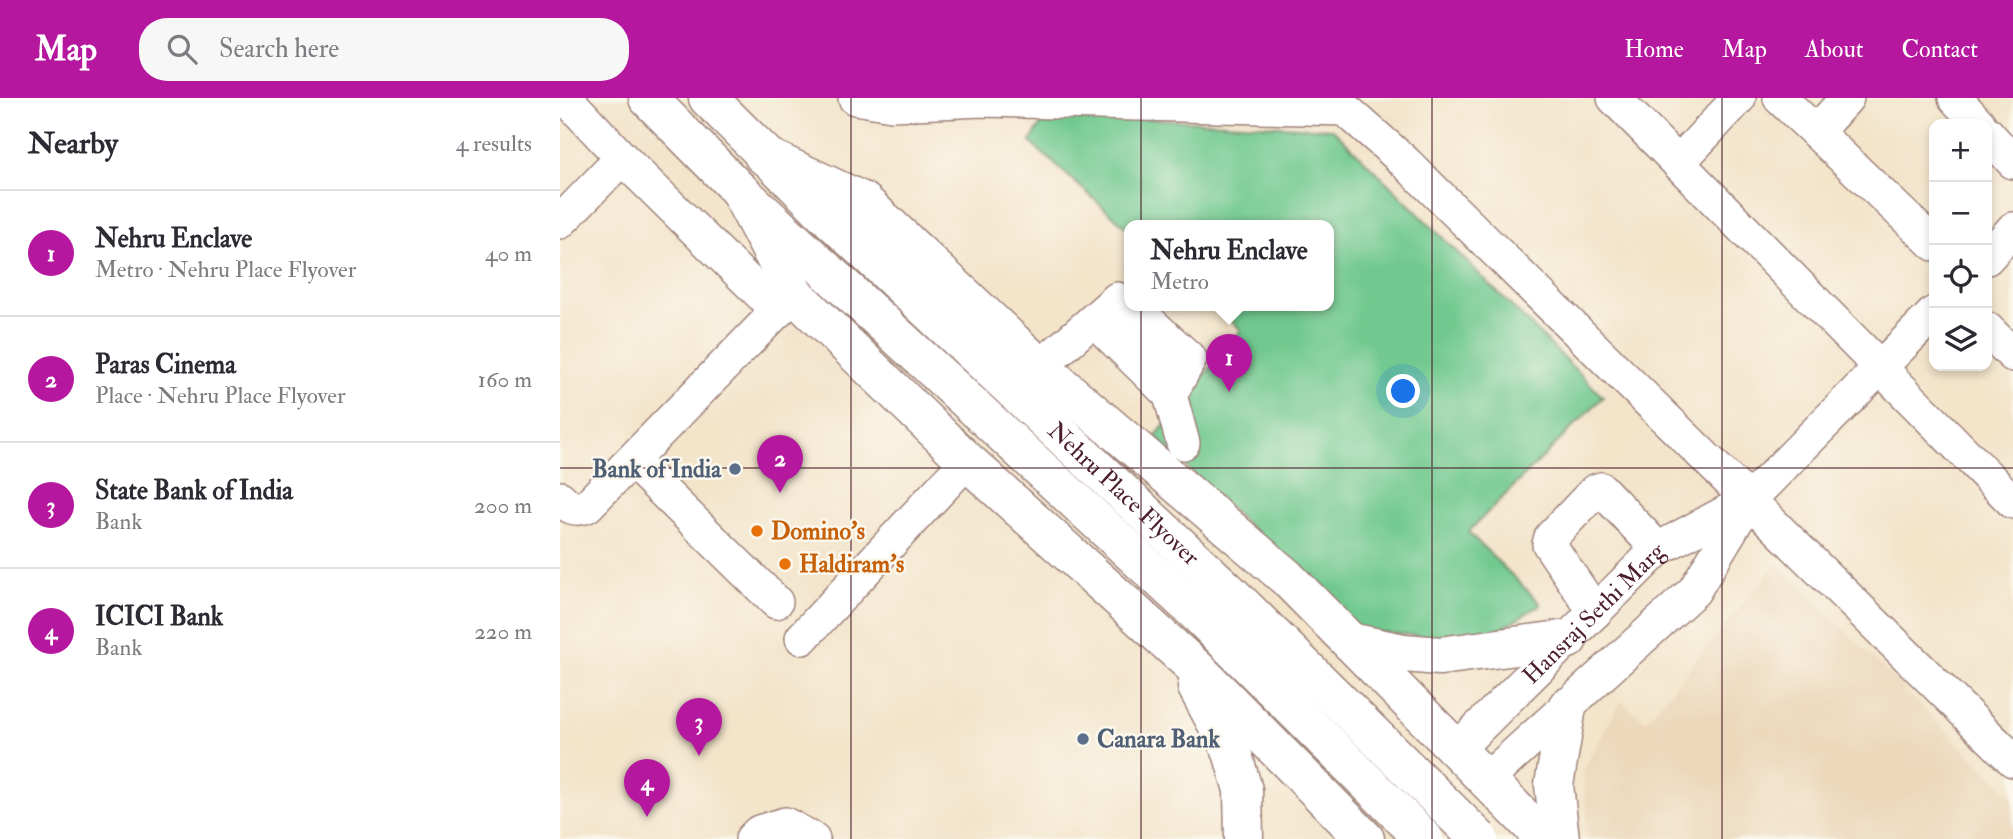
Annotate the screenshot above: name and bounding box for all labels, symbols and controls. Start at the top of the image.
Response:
search box [139,18,629,81]
text: Map [35,29,97,70]
icon: search [163,30,201,68]
text: Search here [219,33,339,65]
text: Home [1624,34,1684,65]
text: Map [1722,34,1767,65]
text: About [1805,34,1864,65]
text: Contact [1902,34,1978,65]
map controls [1929,119,1992,371]
button: + [1929,119,1992,182]
text: Nearby [28,125,118,162]
text: 4 results [456,129,532,158]
button: − [1929,182,1992,245]
popup [1124,220,1334,311]
text: Nehru Enclave [95,223,252,255]
text: Nehru Enclave [1150,235,1308,267]
text: 1 [47,239,55,268]
text: 40 m [485,239,532,268]
button: locate [1929,245,1992,308]
text: Metro · Nehru Place Flyover [95,255,356,284]
text: Metro [1150,267,1209,296]
button: layers [1929,308,1992,371]
pin: 1 [1206,334,1252,392]
text: Paras Cinema [95,349,236,381]
text: 2 [45,365,57,394]
text: 160 m [478,365,532,394]
your location [1386,374,1420,408]
text: Place · Nehru Place Flyover [95,381,346,410]
street label: Nehru Place Flyover [1041,415,1206,572]
pin: 2 [757,435,803,493]
place label: Bank of India [592,454,722,485]
marker: Bank of India [727,461,743,477]
text: State Bank of India [95,475,293,507]
text: 3 [47,491,55,520]
text: 200 m [474,491,532,520]
text: Bank [95,507,142,536]
place label: Domino's [771,516,865,547]
marker: Domino's [749,523,765,539]
street label: Hansraj Sethi Marg [1516,535,1672,691]
place label: Haldiram's [799,549,904,580]
marker: Haldiram's [777,556,793,572]
text: ICICI Bank [95,601,223,633]
text: 4 [45,617,57,646]
text: 220 m [474,617,532,646]
text: Bank [95,633,142,662]
pin: 3 [676,698,722,756]
place label: Canara Bank [1097,724,1220,755]
marker: Canara Bank [1075,731,1091,747]
pin: 4 [624,759,670,817]

